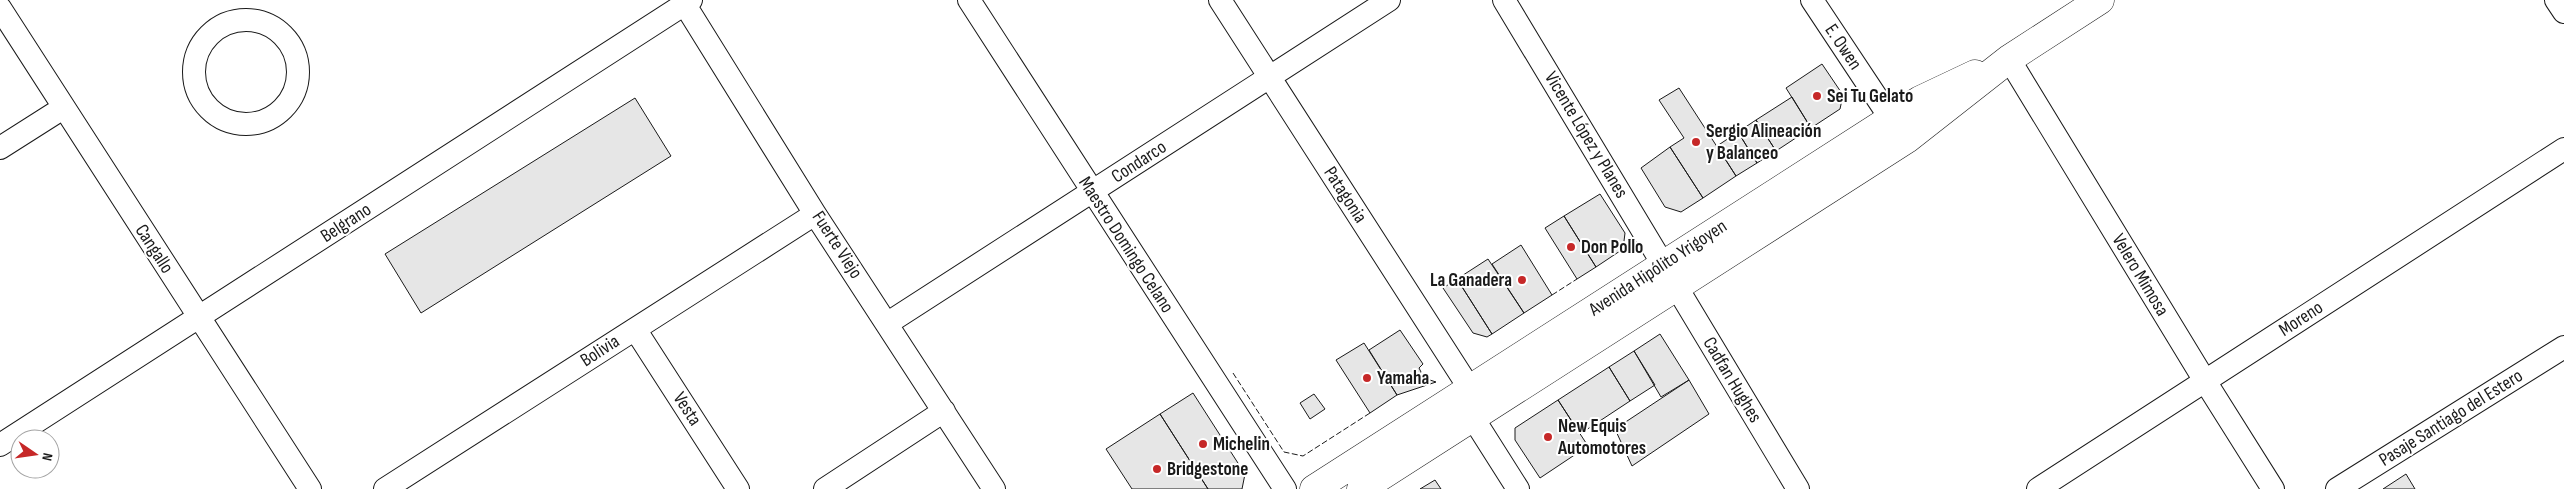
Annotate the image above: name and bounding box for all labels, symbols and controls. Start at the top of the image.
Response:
street label: E. Owen [1819,20,1867,74]
street label: Vicente López y Planes [1539,67,1633,203]
place label: Sei Tu Gelato [1827,85,1913,108]
marker: Sei Tu Gelato [1811,90,1823,102]
place label: Sergio Alineación y Balanceo [1706,120,1821,165]
street label: Condarco [1107,136,1171,188]
marker: Sergio Alineación y Balanceo [1690,136,1702,148]
street label: Patagonia [1318,163,1372,227]
street label: Maestro Domingo Celano [1073,172,1179,318]
street label: Belgrano [316,198,376,248]
street label: Fuerte Viejo [807,207,867,283]
street label: Avenida Hipólito Yrigoyen [1584,215,1731,322]
street label: Cangallo [130,220,178,278]
street label: Velero Mimosa [2107,230,2173,320]
place label: Don Pollo [1581,236,1643,259]
marker: Don Pollo [1565,241,1577,253]
place label: La Ganadera [1430,269,1512,292]
marker: La Ganadera [1516,274,1528,286]
street label: Moreno [2275,296,2327,342]
street label: Bolivia [576,330,624,372]
street label: Cadfan Hughes [1698,333,1767,427]
street label: Pasaje Santiago del Estero [2375,365,2527,471]
place label: Yamaha [1377,367,1429,390]
marker: Yamaha [1361,372,1373,384]
street label: Vesta [668,388,706,430]
place label: New Equis Automotores [1557,415,1646,460]
north arrow [10,429,60,479]
marker: New Equis Automotores [1542,431,1554,443]
place label: Michelin [1213,433,1270,456]
marker: Michelin [1197,438,1209,450]
text: N [38,451,56,462]
place label: Bridgestone [1167,458,1248,481]
marker: Bridgestone [1151,463,1163,475]

